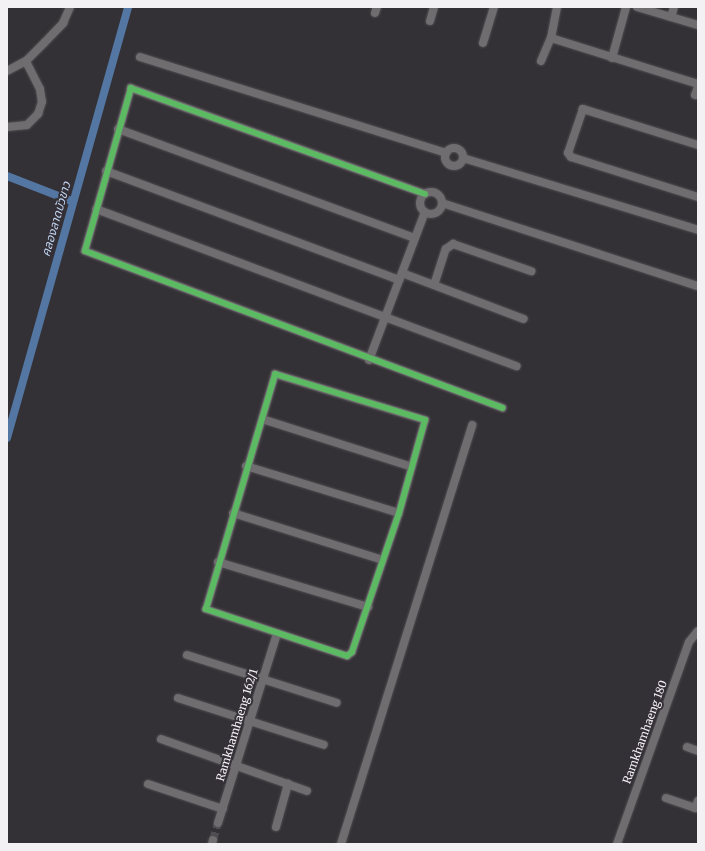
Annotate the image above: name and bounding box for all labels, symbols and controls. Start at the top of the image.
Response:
water label: คลองลาดบัวขาว [38,180,74,258]
street label: Ramkhamhaeng 162/1 [214,667,260,783]
street label: Ramkhamhaeng 180 [620,679,670,785]

